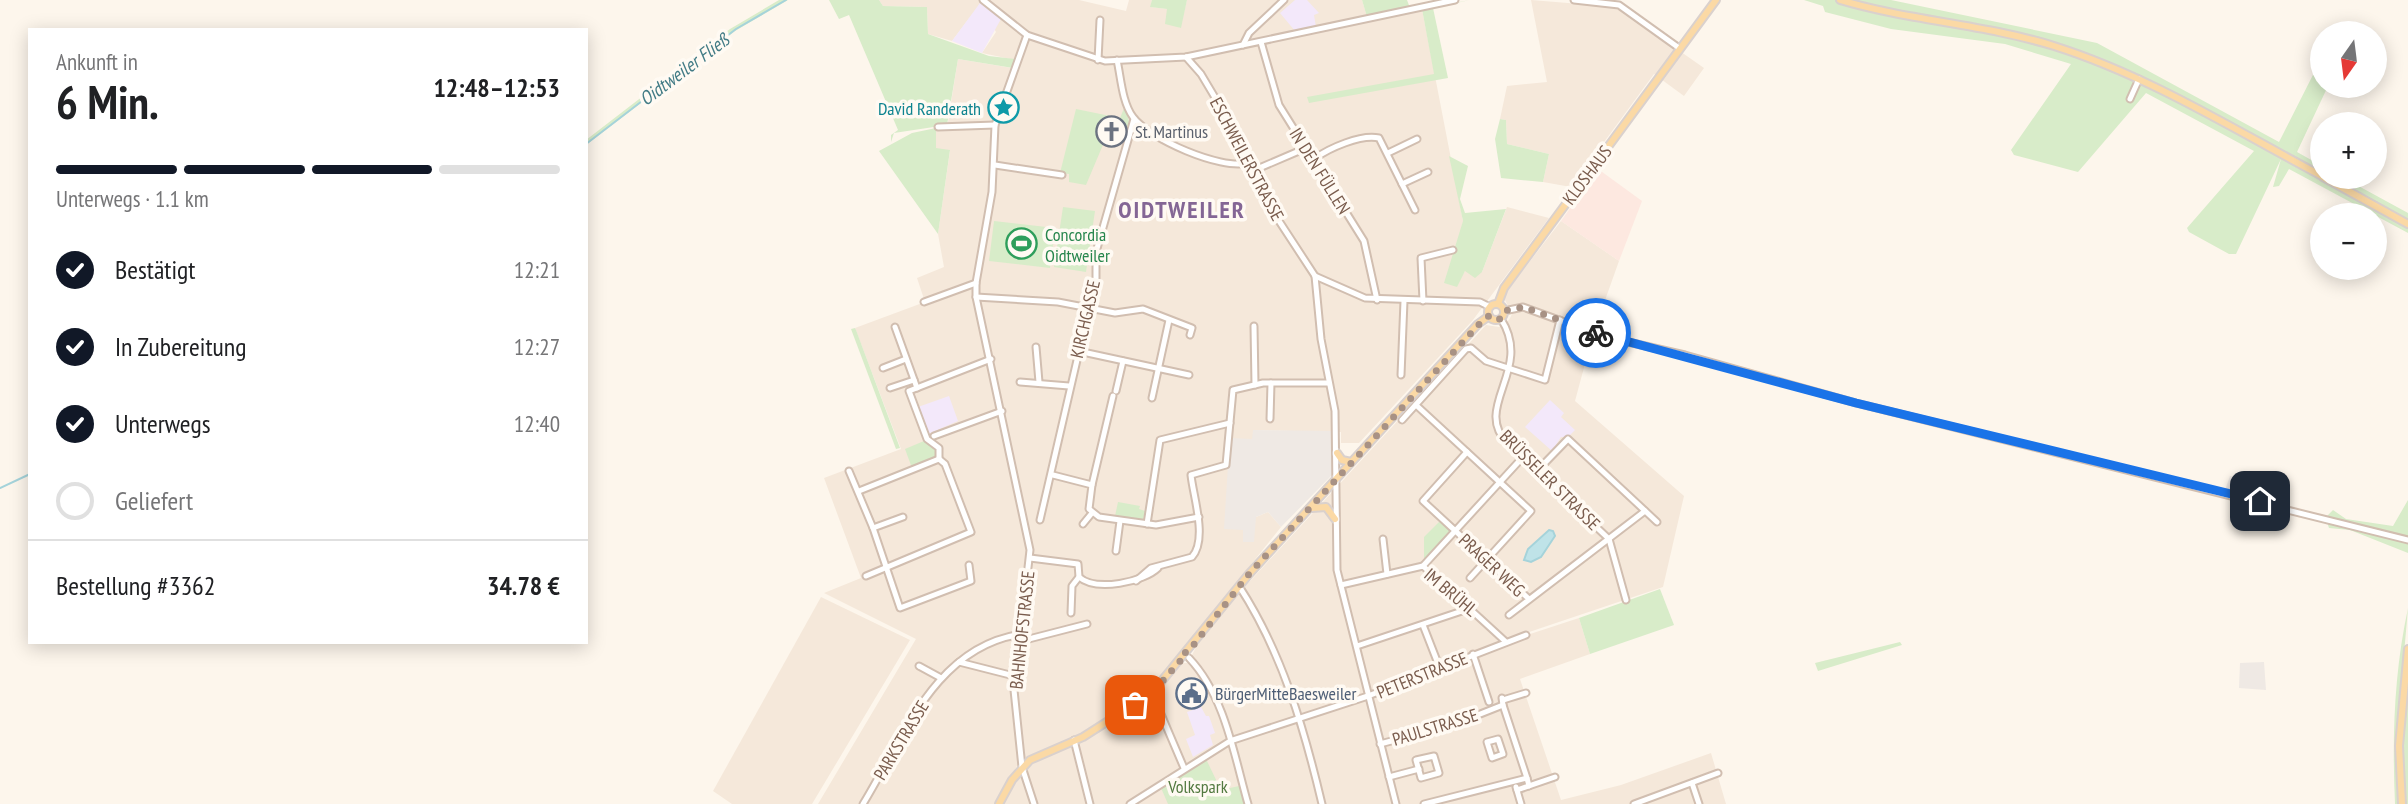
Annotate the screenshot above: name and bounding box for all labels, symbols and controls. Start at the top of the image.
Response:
north arrow [2310,21,2387,98]
map controls [2310,21,2387,280]
water label: Oidtweiler Fließ [634,26,735,110]
text: Ankunft in [56,47,138,76]
text: 12:48–12:53 [433,71,560,104]
text: 6 Min. [56,72,159,132]
place icon: David Randerath [987,91,1021,125]
street label: ESCHWEILERSTRASSE [1205,93,1289,225]
place label: David Randerath [878,97,981,120]
button: + [2310,112,2387,189]
church icon: St. Martinus [1095,114,1129,148]
place label: St. Martinus [1135,120,1208,143]
street label: IN DEN FÜLLEN [1284,124,1356,218]
street label: KLOSHAUS [1557,141,1617,209]
text: Unterwegs · 1.1 km [56,184,209,213]
district label: OIDTWEILER [1118,194,1246,225]
button: − [2310,203,2387,280]
place label: Concordia Oidtweiler [1045,223,1110,267]
sports icon: Concordia Oidtweiler [1005,227,1039,261]
icon: check [56,251,94,289]
text: Bestätigt [115,253,196,286]
text: 12:21 [514,255,560,284]
street label: KIRCHGASSE [1065,278,1105,360]
courier [1561,298,1631,368]
icon: bike [1577,314,1615,352]
icon: check [56,328,94,366]
text: In Zubereitung [115,330,246,363]
text: 12:27 [514,332,560,361]
icon: check [56,405,94,443]
text: Unterwegs [115,407,210,440]
text: 12:40 [514,409,560,438]
street label: BRÜSSELER STRASSE [1495,425,1605,535]
pin [2230,471,2290,531]
icon: home [2241,482,2279,520]
text: Geliefert [115,484,193,517]
street label: PRAGER WEG [1454,529,1530,601]
street label: IM BRÜHL [1419,563,1483,621]
text: Bestellung #3362 [56,569,216,602]
text: 34.78 € [487,569,560,602]
street label: BAHNHOFSTRASSE [1004,570,1040,690]
street label: PETERSTRASSE [1373,646,1471,704]
pin [1105,675,1165,735]
public building icon: BürgerMitteBaesweiler [1175,676,1209,710]
place label: BürgerMitteBaesweiler [1215,682,1357,705]
icon: bag [1116,686,1154,724]
street label: PARKSTRASSE [868,696,934,784]
street label: PAULSTRASSE [1389,703,1481,751]
park label: Volkspark [1167,775,1228,798]

